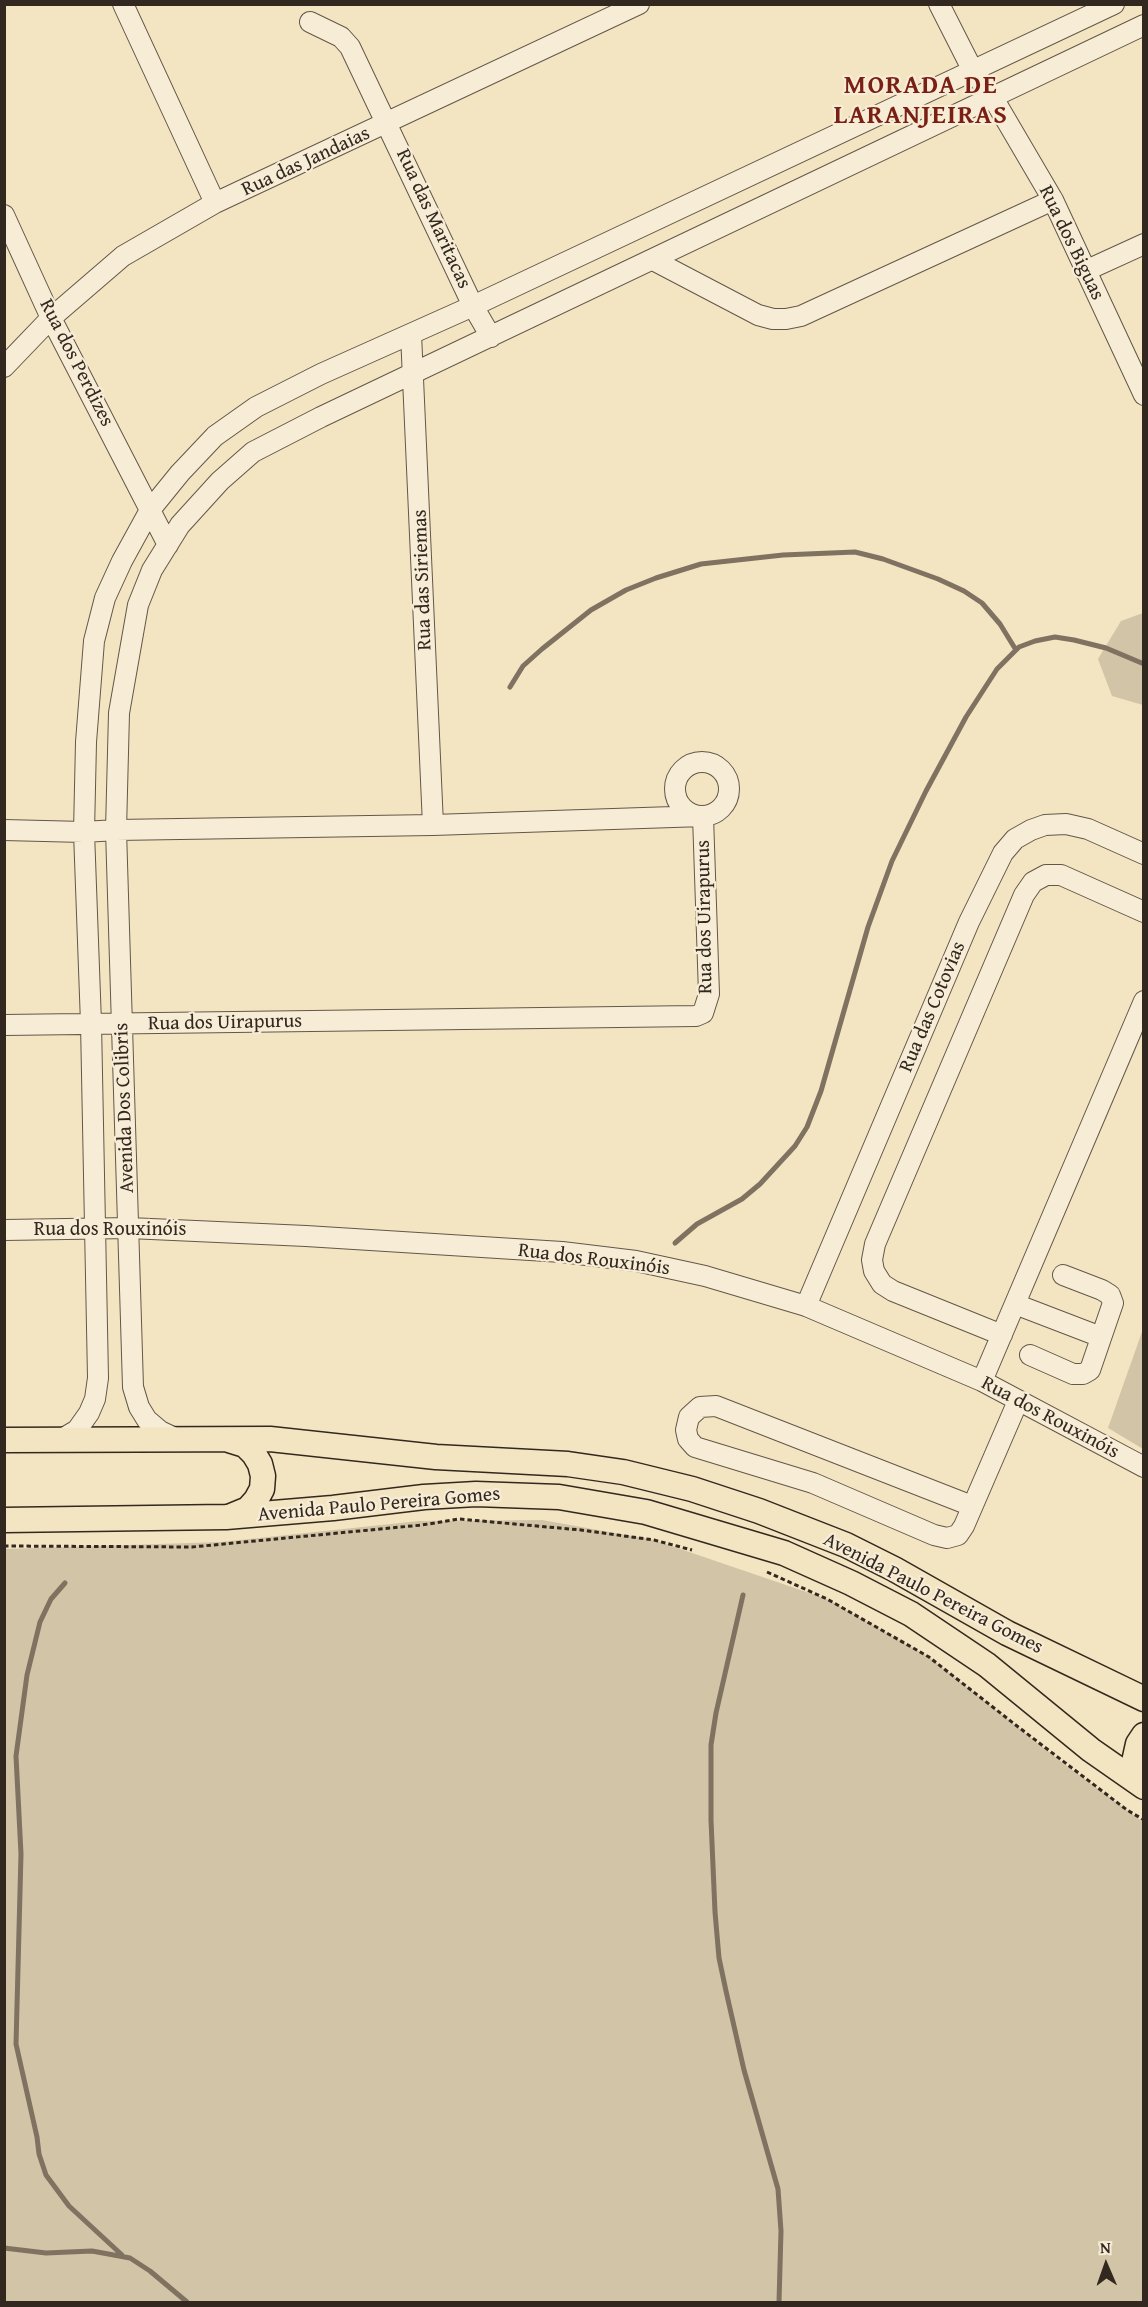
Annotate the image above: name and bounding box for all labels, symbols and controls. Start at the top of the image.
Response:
district label: MORADA DE LARANJEIRAS [834,70,1008,132]
street label: Rua das Jandaias [238,122,374,202]
street label: Rua das Maritacas [390,145,476,293]
street label: Rua dos Biguas [1033,182,1109,304]
street label: Rua dos Perdizes [34,295,118,431]
street label: Rua das Siriemas [409,509,437,651]
street label: Rua dos Uirapurus [692,840,718,994]
street label: Rua das Cotovias [895,938,971,1076]
street label: Rua dos Uirapurus [148,1010,302,1036]
street label: Avenida Dos Colibris [110,1022,140,1194]
street label: Rua dos Rouxinóis [34,1218,186,1242]
street label: Rua dos Rouxinóis [517,1239,671,1281]
street label: Rua dos Rouxinóis [977,1372,1123,1464]
street label: Avenida Paulo Pereira Gomes [257,1482,501,1528]
street label: Avenida Paulo Pereira Gomes [819,1528,1047,1660]
north arrow [1076,2235,1136,2295]
text: N [1100,2235,1111,2259]

